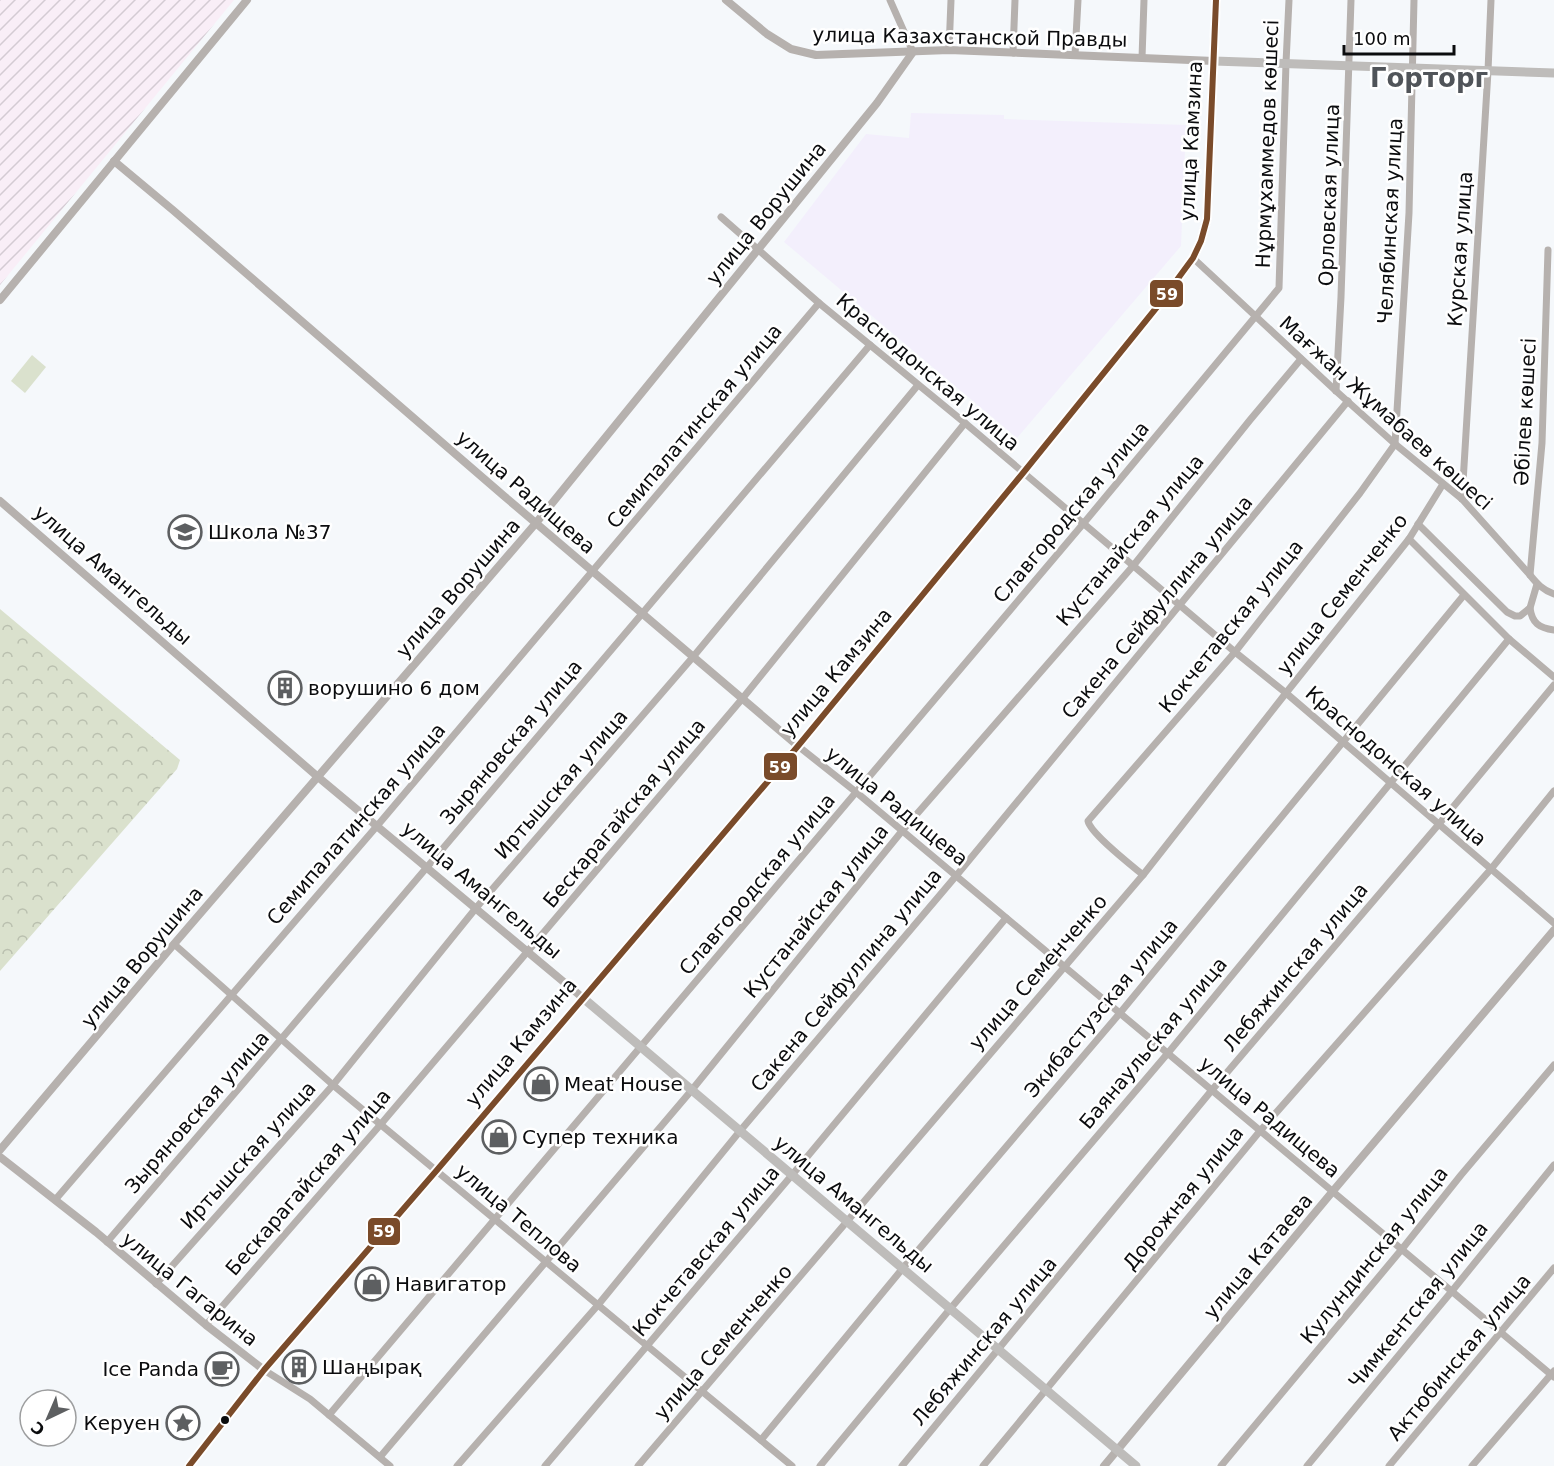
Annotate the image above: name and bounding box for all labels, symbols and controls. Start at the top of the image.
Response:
scale bar [1344,18,1454,56]
street label: Нұрмұхаммедов көшесі [1251,19,1283,269]
street label: улица Казахстанской Правды [812,22,1128,52]
text: 100 m [1353,28,1411,49]
street label: улица Камзина [1175,60,1207,222]
district label: Горторг [1370,63,1488,93]
street label: Орловская улица [1314,103,1344,287]
street label: Челябинская улица [1373,117,1407,325]
street label: улица Ворушина [701,137,831,289]
street label: Курская улица [1443,170,1477,328]
line badge: 59 [1149,279,1184,308]
text: 59 [1156,285,1178,304]
street label: Краснодонская улица [831,288,1025,456]
street label: Мағжан Жұмабаев көшесі [1275,311,1497,515]
street label: Семипалатинская улица [601,319,787,533]
street label: Әбілев көшесі [1509,337,1541,487]
street label: Славгородская улица [988,416,1154,608]
street label: улица Радищева [452,425,600,559]
street label: Кустанайская улица [1051,449,1209,631]
street label: Сакена Сейфуллина улица [1056,490,1258,724]
street label: улица Амангельды [29,500,197,650]
street label: улица Семенченко [1272,509,1412,679]
street label: улица Ворушина [391,513,525,663]
school or university icon: Школа №37 [167,514,203,550]
place label: Школа №37 [208,520,331,544]
street label: Кокчетавская улица [1154,535,1308,717]
street label: улица Камзина [775,603,897,741]
street label: Зыряновская улица [435,655,587,829]
building icon: ворушино 6 дом [267,670,303,706]
place label: ворушино 6 дом [308,676,480,700]
street label: Краснодонская улица [1301,681,1491,851]
street label: Иртышская улица [489,704,633,864]
street label: Бескарагайская улица [538,714,710,912]
street label: Семипалатинская улица [262,718,450,930]
street label: улица Радищева [821,741,973,871]
line badge: 59 [763,752,798,781]
text: 59 [769,758,791,777]
street label: Славгородская улица [674,788,840,980]
street label: улица Амангельды [397,816,567,964]
street label: Кустанайская улица [739,819,893,1003]
street label: Сакена Сейфуллина улица [745,863,947,1097]
street label: Лебяжинская улица [1217,878,1373,1056]
street label: улица Ворушина [76,882,208,1032]
street label: улица Семенченко [964,889,1112,1055]
street label: Экибастузская улица [1019,914,1183,1102]
street label: Баянаульская улица [1074,952,1232,1134]
street label: улица Камзина [460,973,582,1111]
street label: Зыряновская улица [120,1026,274,1198]
street label: улица Радищева [1195,1051,1345,1183]
shop icon: Meat House [523,1066,559,1102]
place label: Meat House [564,1072,683,1096]
street label: Иртышская улица [175,1076,321,1234]
street label: Бескарагайская улица [220,1084,396,1280]
shop icon: Супер техника [481,1119,517,1155]
street label: Дорожная улица [1118,1121,1248,1275]
place label: Супер техника [522,1125,678,1149]
street label: улица Амангельды [769,1130,939,1278]
street label: улица Теплова [451,1159,587,1277]
street label: Кокчетавская улица [628,1161,784,1341]
street label: Кулундинская улица [1295,1162,1453,1348]
street label: улица Катаева [1198,1188,1318,1324]
line badge: 59 [367,1217,401,1246]
street label: Чимкентская улица [1343,1217,1493,1393]
text: 59 [373,1222,395,1241]
street label: улица Гагарина [117,1227,263,1351]
street label: Лебяжинская улица [906,1252,1062,1430]
street label: улица Семенченко [649,1259,797,1425]
shop icon: Навигатор [354,1266,390,1302]
street label: Актюбинская улица [1382,1269,1536,1445]
place label: Навигатор [395,1272,506,1296]
building icon: Шаңырақ [281,1349,317,1385]
cafe icon: Ice Panda [204,1351,240,1387]
place label: Шаңырақ [322,1355,422,1379]
place label: Ice Panda [102,1357,199,1381]
north arrow [18,1388,78,1448]
place icon: Керуен [165,1405,201,1441]
place label: Керуен [84,1411,160,1435]
unlabelled marker [219,1414,231,1426]
text: С [27,1418,49,1439]

